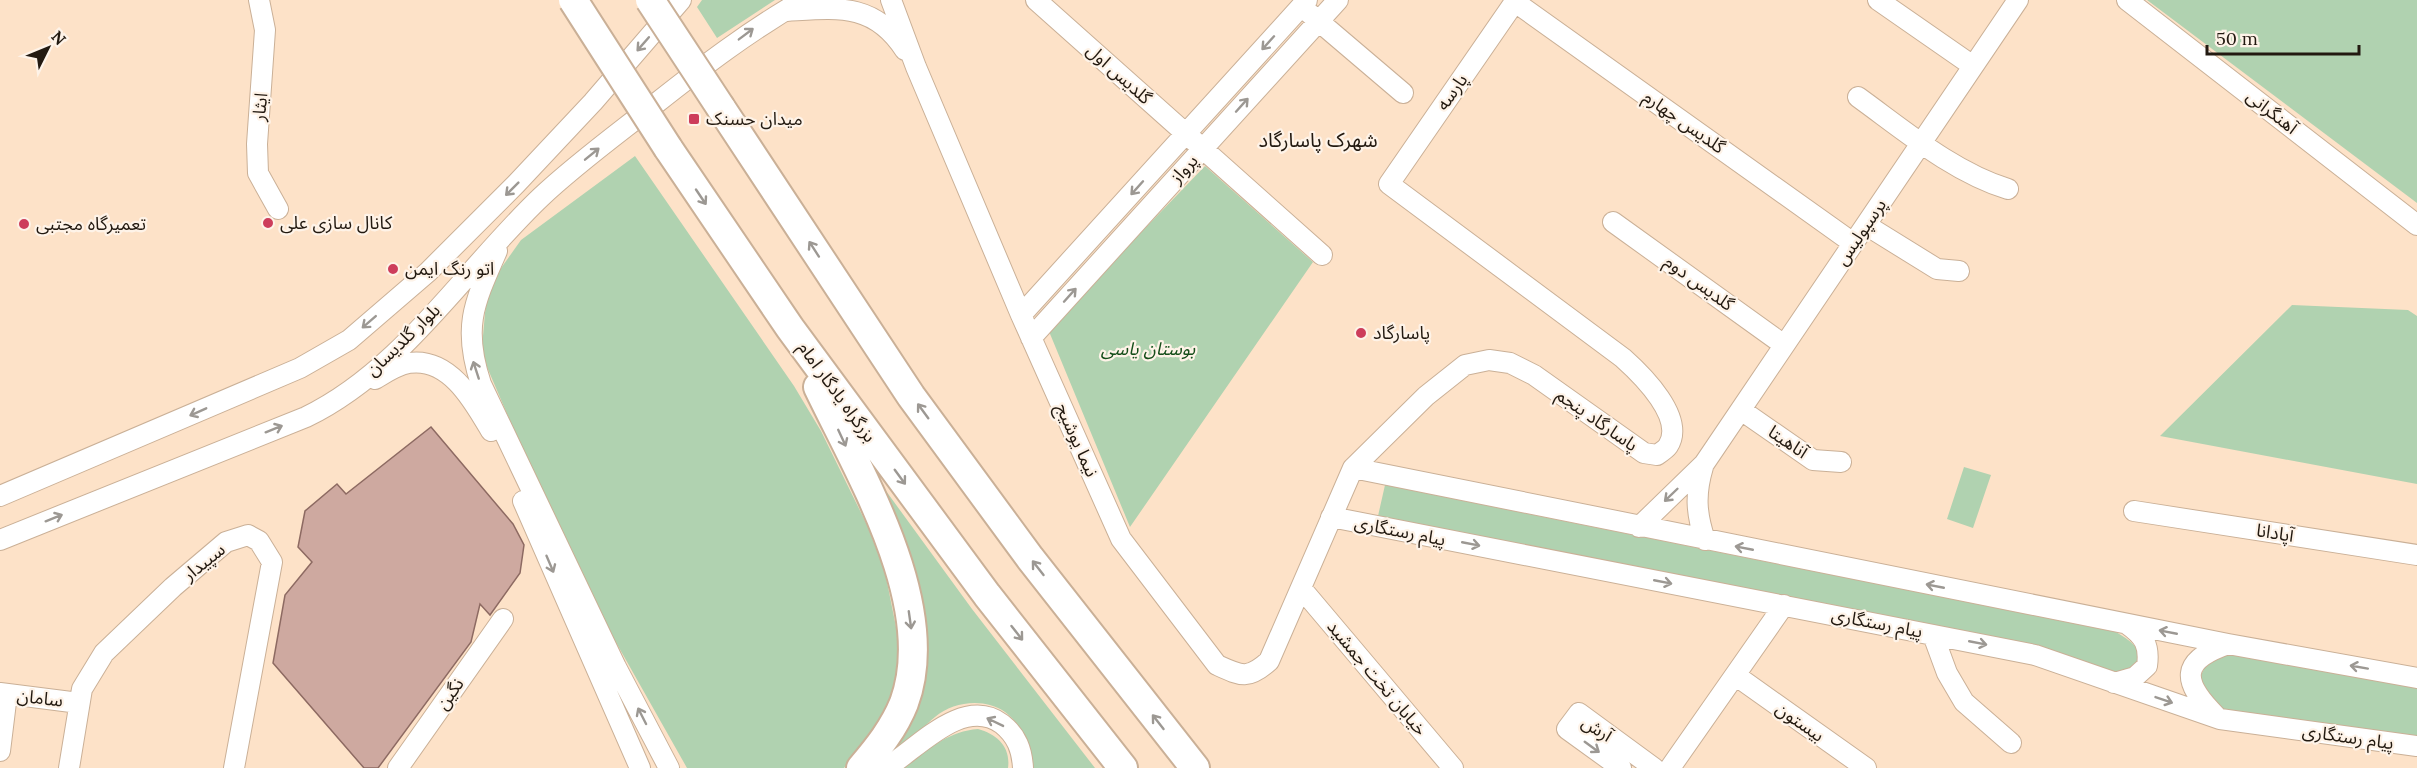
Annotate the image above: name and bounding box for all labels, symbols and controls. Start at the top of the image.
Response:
north arrow [18,18,78,78]
scale bar [2207,18,2358,56]
text: N [47,26,71,49]
text: 50 m [2216,27,2258,50]
one-way arrow [738,28,754,41]
one-way arrow [636,36,649,52]
one-way arrow [1261,36,1275,51]
street label: گلدیس اول [1082,38,1157,109]
street label: پارسه [1431,69,1472,115]
street label: آهنگرانی [2242,84,2303,139]
street label: گلدیس چهارم [1637,85,1730,161]
street label: ایثار [246,92,272,123]
one-way arrow [1235,98,1249,113]
place label: میدان حسنک [706,107,803,130]
marker: میدان حسنک [687,112,701,126]
district label: شهرک پاسارگاد [1258,127,1378,153]
one-way arrow [584,147,600,160]
street label: پرواز [1164,149,1203,189]
one-way arrow [1130,180,1144,195]
one-way arrow [504,181,519,196]
one-way arrow [695,188,707,204]
street label: پرسپولیس [1830,194,1891,270]
place label: کانال سازی علی [280,211,393,234]
place label: تعمیرگاه مجتبی [36,212,146,235]
marker: کانال سازی علی [261,216,275,230]
marker: تعمیرگاه مجتبی [17,217,31,231]
one-way arrow [808,241,820,258]
street label: گلدیس دوم [1658,250,1739,318]
place label: اتو رنگ ایمن [405,257,494,280]
marker: اتو رنگ ایمن [386,262,400,276]
one-way arrow [1063,287,1077,302]
street label: بلوار گلدیسان [360,298,445,381]
one-way arrow [362,315,377,329]
place label: پاسارگاد [1373,321,1430,344]
marker: پاسارگاد [1354,326,1368,340]
street label: بزرگراه یادگار امام [791,337,882,448]
park label: بوستان یاسی [1101,337,1195,360]
one-way arrow [470,361,481,380]
street label: پاسارگاد پنجم [1551,383,1643,458]
street label: نیما یوشیج [1049,399,1104,481]
one-way arrow [916,404,929,420]
one-way arrow [189,407,207,419]
street label: آناهیتا [1764,420,1813,464]
one-way arrow [264,423,283,434]
one-way arrow [837,428,849,446]
one-way arrow [894,468,906,484]
one-way arrow [1664,488,1679,503]
street label: پیام رستگاری [1352,510,1448,554]
one-way arrow [45,512,63,523]
street label: آپادانا [2255,518,2296,547]
street label: سپیدار [177,538,230,586]
one-way arrow [1461,539,1481,550]
one-way arrow [1735,542,1754,553]
one-way arrow [545,554,556,572]
one-way arrow [1032,561,1045,577]
one-way arrow [1652,577,1672,588]
one-way arrow [1926,580,1946,591]
street label: پیام رستگاری [1829,602,1925,646]
one-way arrow [904,610,915,629]
street label: خیابان تخت جمشید [1322,615,1432,740]
one-way arrow [1010,624,1023,640]
one-way arrow [2158,625,2177,637]
one-way arrow [1968,638,1987,650]
one-way arrow [2350,662,2370,673]
street label: نگین [430,673,469,714]
street label: سامان [16,683,64,712]
one-way arrow [2154,696,2173,707]
street label: بیستون [1771,697,1829,747]
one-way arrow [635,708,647,726]
street label: آرش [1578,710,1618,747]
one-way arrow [986,715,1004,727]
one-way arrow [1151,715,1164,731]
street label: پیام رستگاری [2300,719,2395,757]
one-way arrow [1584,741,1600,753]

